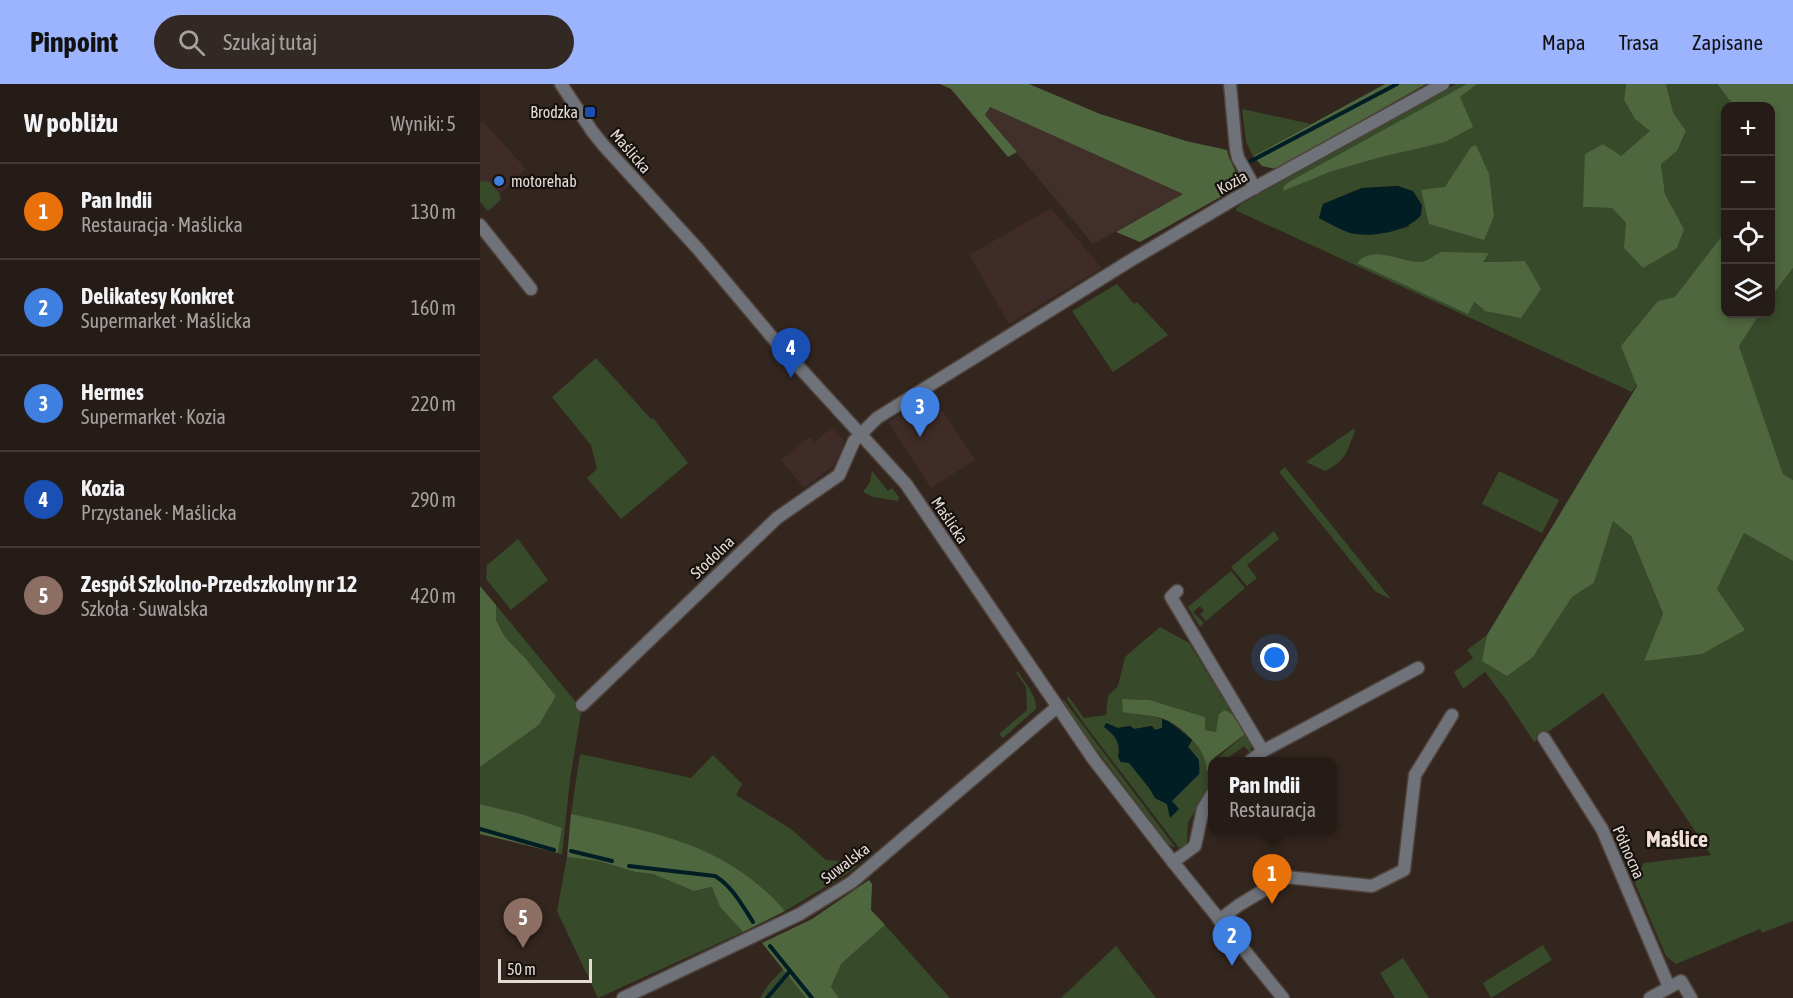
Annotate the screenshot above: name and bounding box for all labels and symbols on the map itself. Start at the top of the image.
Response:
place label: Brodzka [530,103,578,121]
marker: Brodzka [583,105,597,119]
street label: Maślicka [607,125,655,177]
street label: Kozia [1214,166,1250,198]
place label: motorehab [511,172,577,190]
marker: motorehab [492,174,506,188]
pin: 4 [772,328,810,378]
pin: 3 [900,388,940,437]
street label: Maślicka [928,493,972,547]
street label: Stodolna [687,532,737,582]
your location [1260,643,1289,672]
street label: Północna [1609,823,1649,881]
district label: Maślice [1646,826,1708,852]
street label: Suwalska [817,839,873,887]
pin: 1 [1252,854,1292,904]
pin: 5 [504,898,543,948]
pin: 2 [1212,916,1251,966]
scale bar [498,956,592,984]

